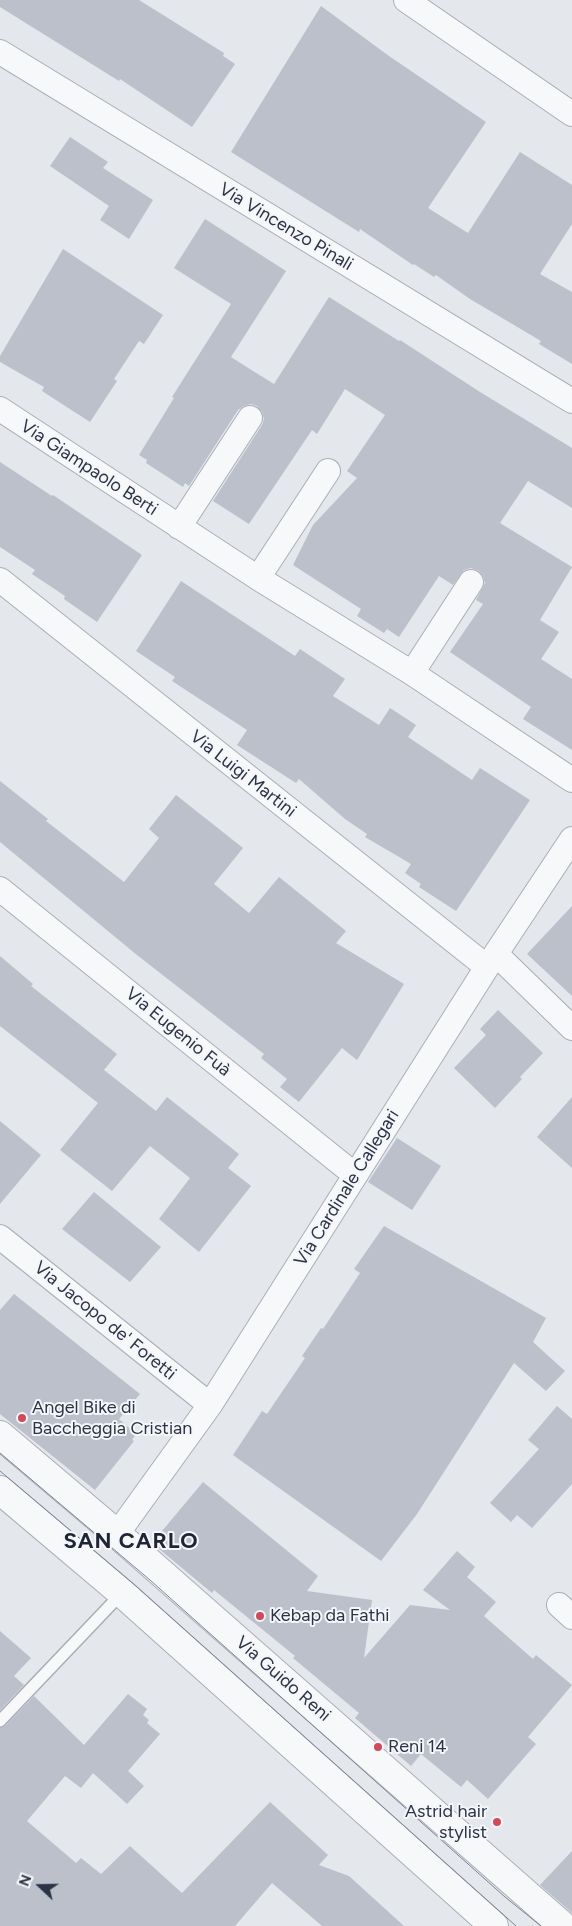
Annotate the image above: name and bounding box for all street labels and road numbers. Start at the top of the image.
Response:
street label: Via Vincenzo Pinali [215,179,357,275]
street label: Via Giampaolo Berti [16,415,162,521]
street label: Via Luigi Martini [186,726,300,822]
street label: Via Eugenio Fuà [121,983,235,1081]
street label: Via Cardinale Callegari [290,1106,404,1270]
street label: Via Jacopo de' Foretti [30,1257,180,1385]
street label: Via Guido Reni [231,1632,335,1726]

